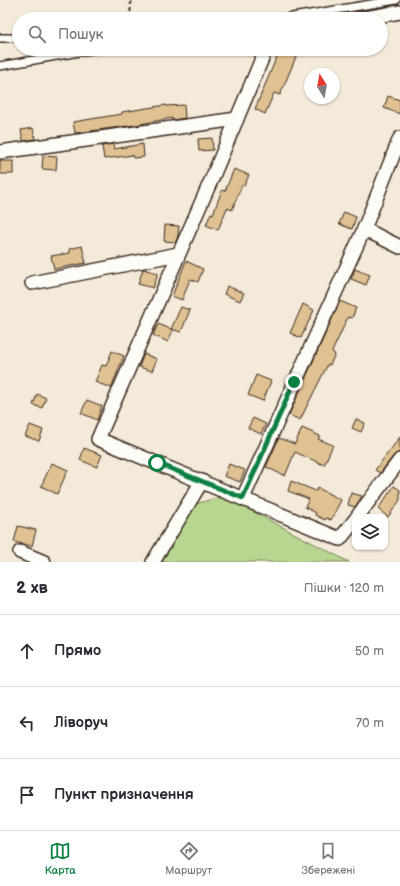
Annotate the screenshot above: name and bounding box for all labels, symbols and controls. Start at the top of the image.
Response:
search box [12,12,388,56]
icon: search [26,23,48,45]
text: Пошук [58,25,104,44]
north arrow [304,68,340,104]
route end [285,373,303,391]
route start [148,454,166,472]
map controls [352,514,388,550]
button: layers [352,514,388,550]
text: 2 хв [16,578,48,598]
text: Пішки · 120 m [304,580,384,596]
icon: ahead [16,640,38,662]
text: Прямо [54,641,101,660]
text: 50 m [355,643,384,659]
icon: left [16,712,38,734]
text: Ліворуч [54,713,108,732]
text: 70 m [356,715,384,731]
icon: arrive [16,784,38,806]
text: Пункт призначення [54,785,194,804]
tab: Карта [45,840,76,877]
tab: Маршрут [165,840,212,877]
tab: Збережені [302,840,355,877]

